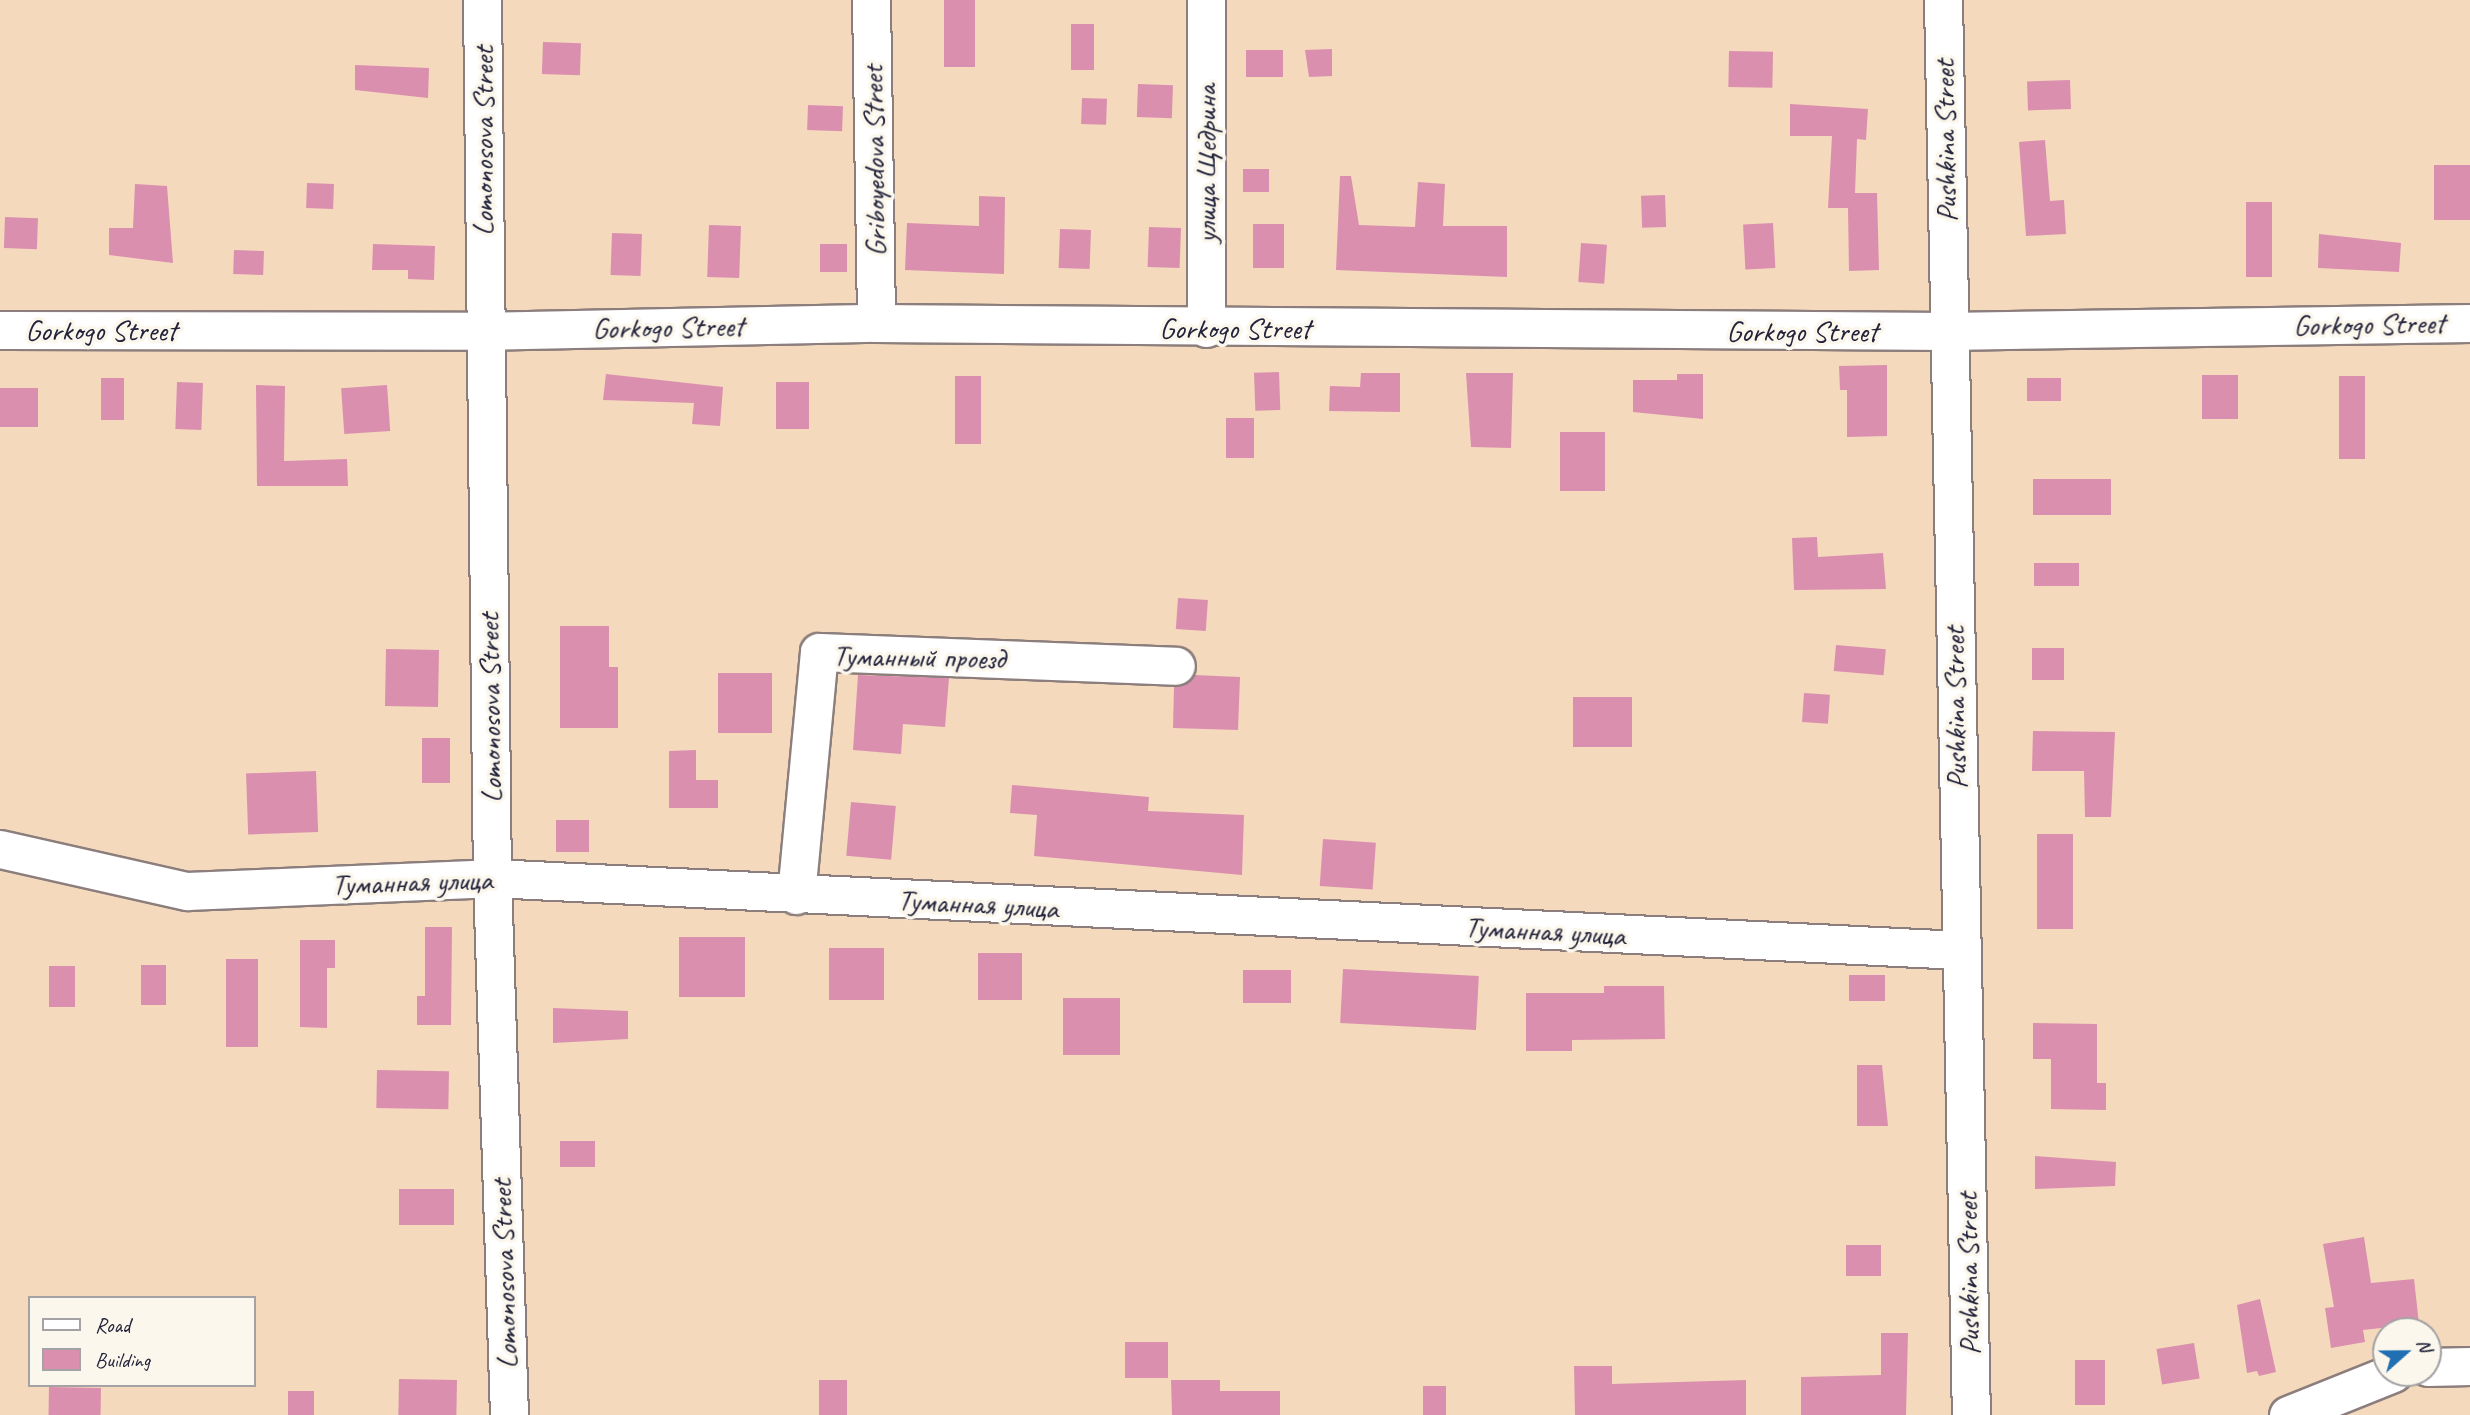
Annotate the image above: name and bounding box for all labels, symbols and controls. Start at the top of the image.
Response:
street label: Lomonosova Street [465,46,501,236]
street label: Pushkina Street [1926,59,1964,223]
street label: Griboyedova Street [854,65,894,257]
street label: улица Щедрина [1188,84,1224,244]
street label: Gorkogo Street [2293,305,2445,343]
street label: Gorkogo Street [592,308,744,346]
street label: Gorkogo Street [1159,310,1311,346]
street label: Gorkogo Street [25,312,177,348]
street label: Gorkogo Street [1726,313,1878,349]
street label: Lomonosova Street [470,613,510,803]
street label: Pushkina Street [1936,626,1974,790]
street label: Туманный проезд [833,637,1005,677]
street label: Туманная улица [330,861,494,903]
street label: Туманная улица [896,882,1060,926]
street label: Туманная улица [1463,909,1627,953]
street label: Lomonosova Street [483,1178,525,1370]
street label: Pushkina Street [1949,1192,1987,1356]
legend [28,1296,256,1387]
text: Road [95,1312,130,1338]
north arrow [2372,1317,2442,1387]
text: N [2411,1335,2438,1355]
text: Building [95,1347,150,1373]

